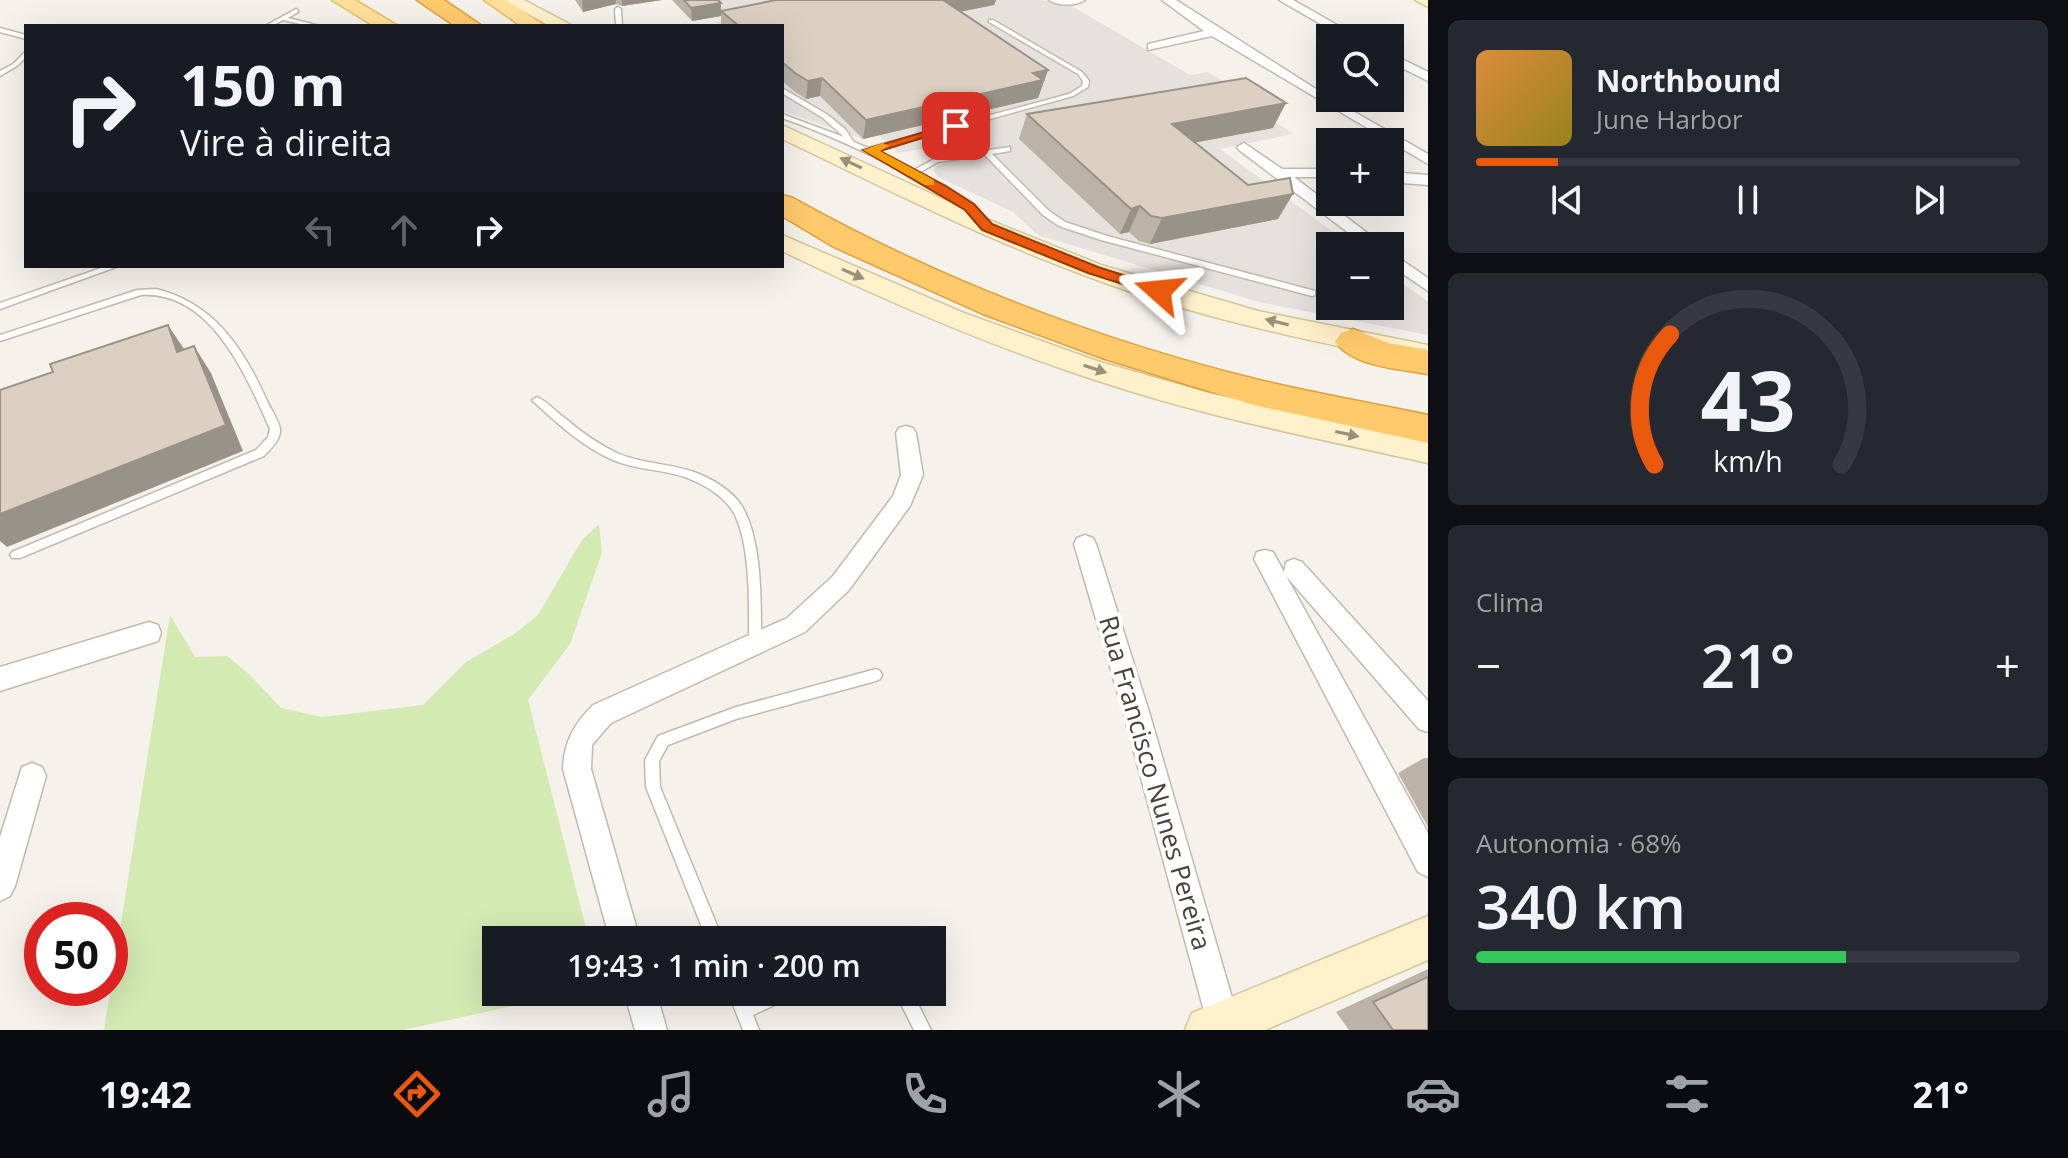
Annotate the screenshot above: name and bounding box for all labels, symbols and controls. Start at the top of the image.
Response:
map controls [1316,24,1404,320]
button: search [1316,24,1404,112]
text: 150 m [180,46,346,122]
icon: right [48,56,152,160]
text: Northbound [1596,60,1781,101]
pin [922,92,990,160]
text: June Harbor [1596,101,1743,137]
icon: arrive [934,104,978,148]
text: Vire à direita [180,118,392,167]
button: + [1316,128,1404,216]
one-way arrow [839,156,863,170]
icon: previous [1545,178,1589,222]
icon: pause [1726,178,1770,222]
icon: next [1907,178,1951,222]
icon: left [298,208,342,252]
icon: ahead [382,208,426,252]
icon: right [466,208,510,252]
button: − [1316,232,1404,320]
position arrow [1117,249,1201,333]
one-way arrow [841,268,865,281]
one-way arrow [1265,315,1290,327]
text: 43 [1700,341,1796,454]
one-way arrow [1083,364,1107,376]
one-way arrow [1334,428,1359,441]
text: km/h [1713,441,1783,480]
text: Clima [1476,584,1544,620]
street label: Rua Francisco Nunes Pereira [1091,611,1221,954]
text: 21° [1701,624,1795,706]
text: − [1476,635,1501,695]
text: + [1995,635,2020,695]
text: Autonomia · 68% [1476,825,1682,861]
text: 340 km [1476,865,1686,947]
speed limit sign: 50 [24,902,128,1006]
text: 19:43 · 1 min · 200 m [567,945,861,986]
icon: directions [389,1066,445,1122]
icon: music [643,1066,699,1122]
icon: phone [897,1066,953,1122]
icon: climate [1151,1066,1207,1122]
icon: car [1405,1066,1461,1122]
icon: filters [1659,1066,1715,1122]
text: 19:42 [99,1070,192,1119]
text: 21° [1912,1070,1969,1119]

